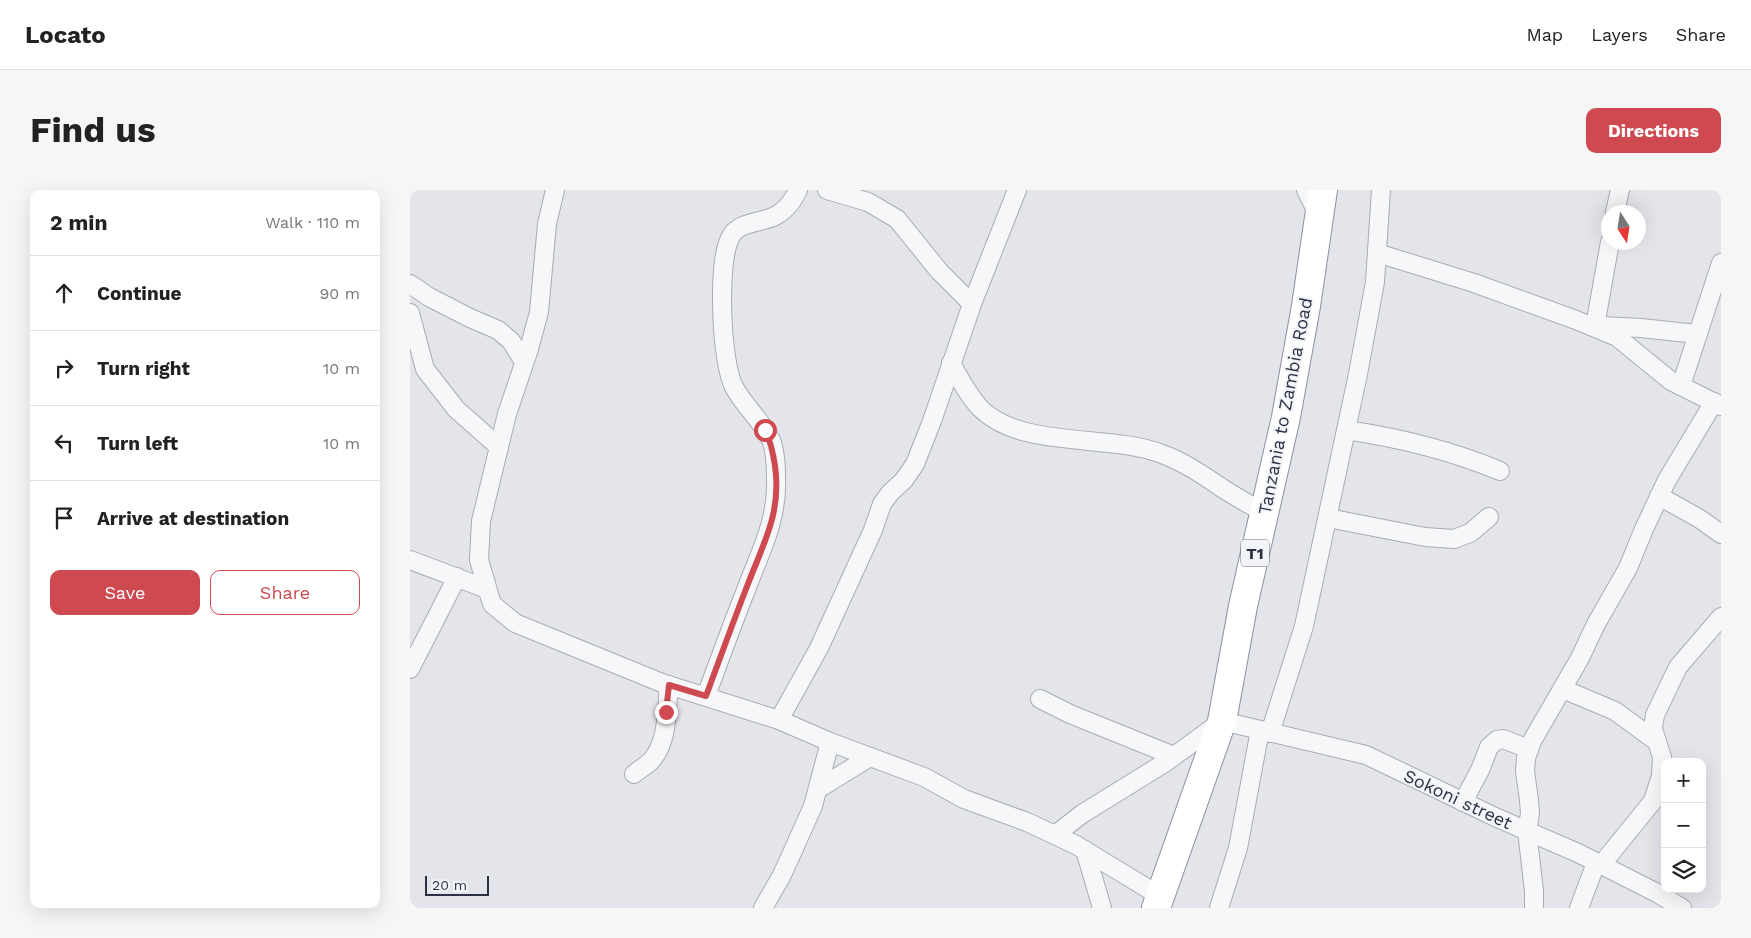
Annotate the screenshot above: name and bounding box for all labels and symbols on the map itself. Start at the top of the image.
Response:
north arrow [1601,205,1646,250]
street label: Tanzania to Zambia Road [1254,296,1316,516]
route start [754,419,777,442]
road number: T1 [1241,539,1269,566]
route end [655,701,678,724]
street label: Sokoni street [1400,765,1516,833]
scale bar [425,873,489,896]

